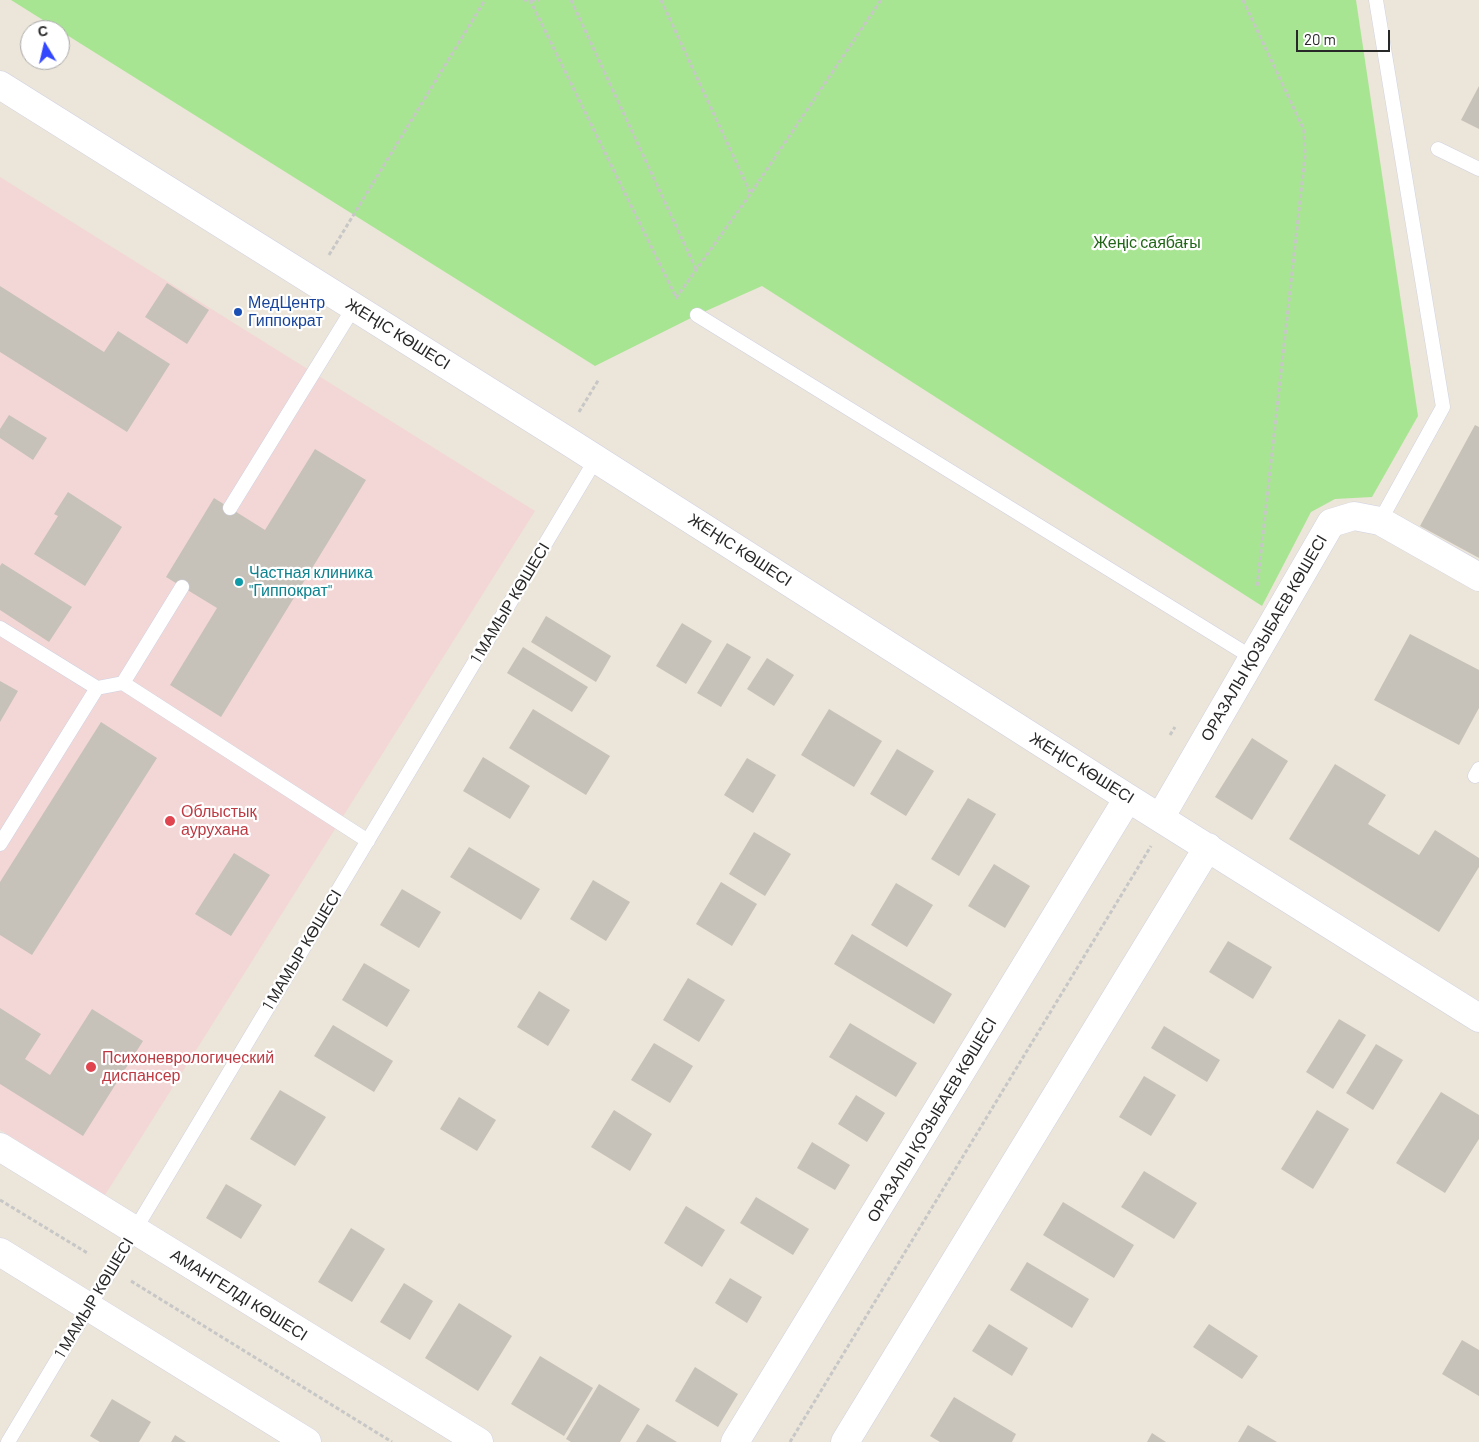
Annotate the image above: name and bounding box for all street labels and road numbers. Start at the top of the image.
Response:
street label: ЖЕҢІС КӨШЕСІ [342,294,454,374]
street label: ЖЕҢІС КӨШЕСІ [685,509,795,591]
street label: ОРАЗАЛЫ ҚОЗЫБАЕВ КӨШЕСІ [1197,531,1331,745]
street label: 1 МАМЫР КӨШЕСІ [466,539,554,667]
street label: ЖЕҢІС КӨШЕСІ [1026,728,1138,808]
street label: 1 МАМЫР КӨШЕСІ [258,886,346,1014]
street label: ОРАЗАЛЫ ҚОЗЫБАЕВ КӨШЕСІ [863,1014,1001,1226]
street label: 1 МАМЫР КӨШЕСІ [50,1234,138,1362]
street label: АМАНГЕЛДІ КӨШЕСІ [167,1245,311,1345]

